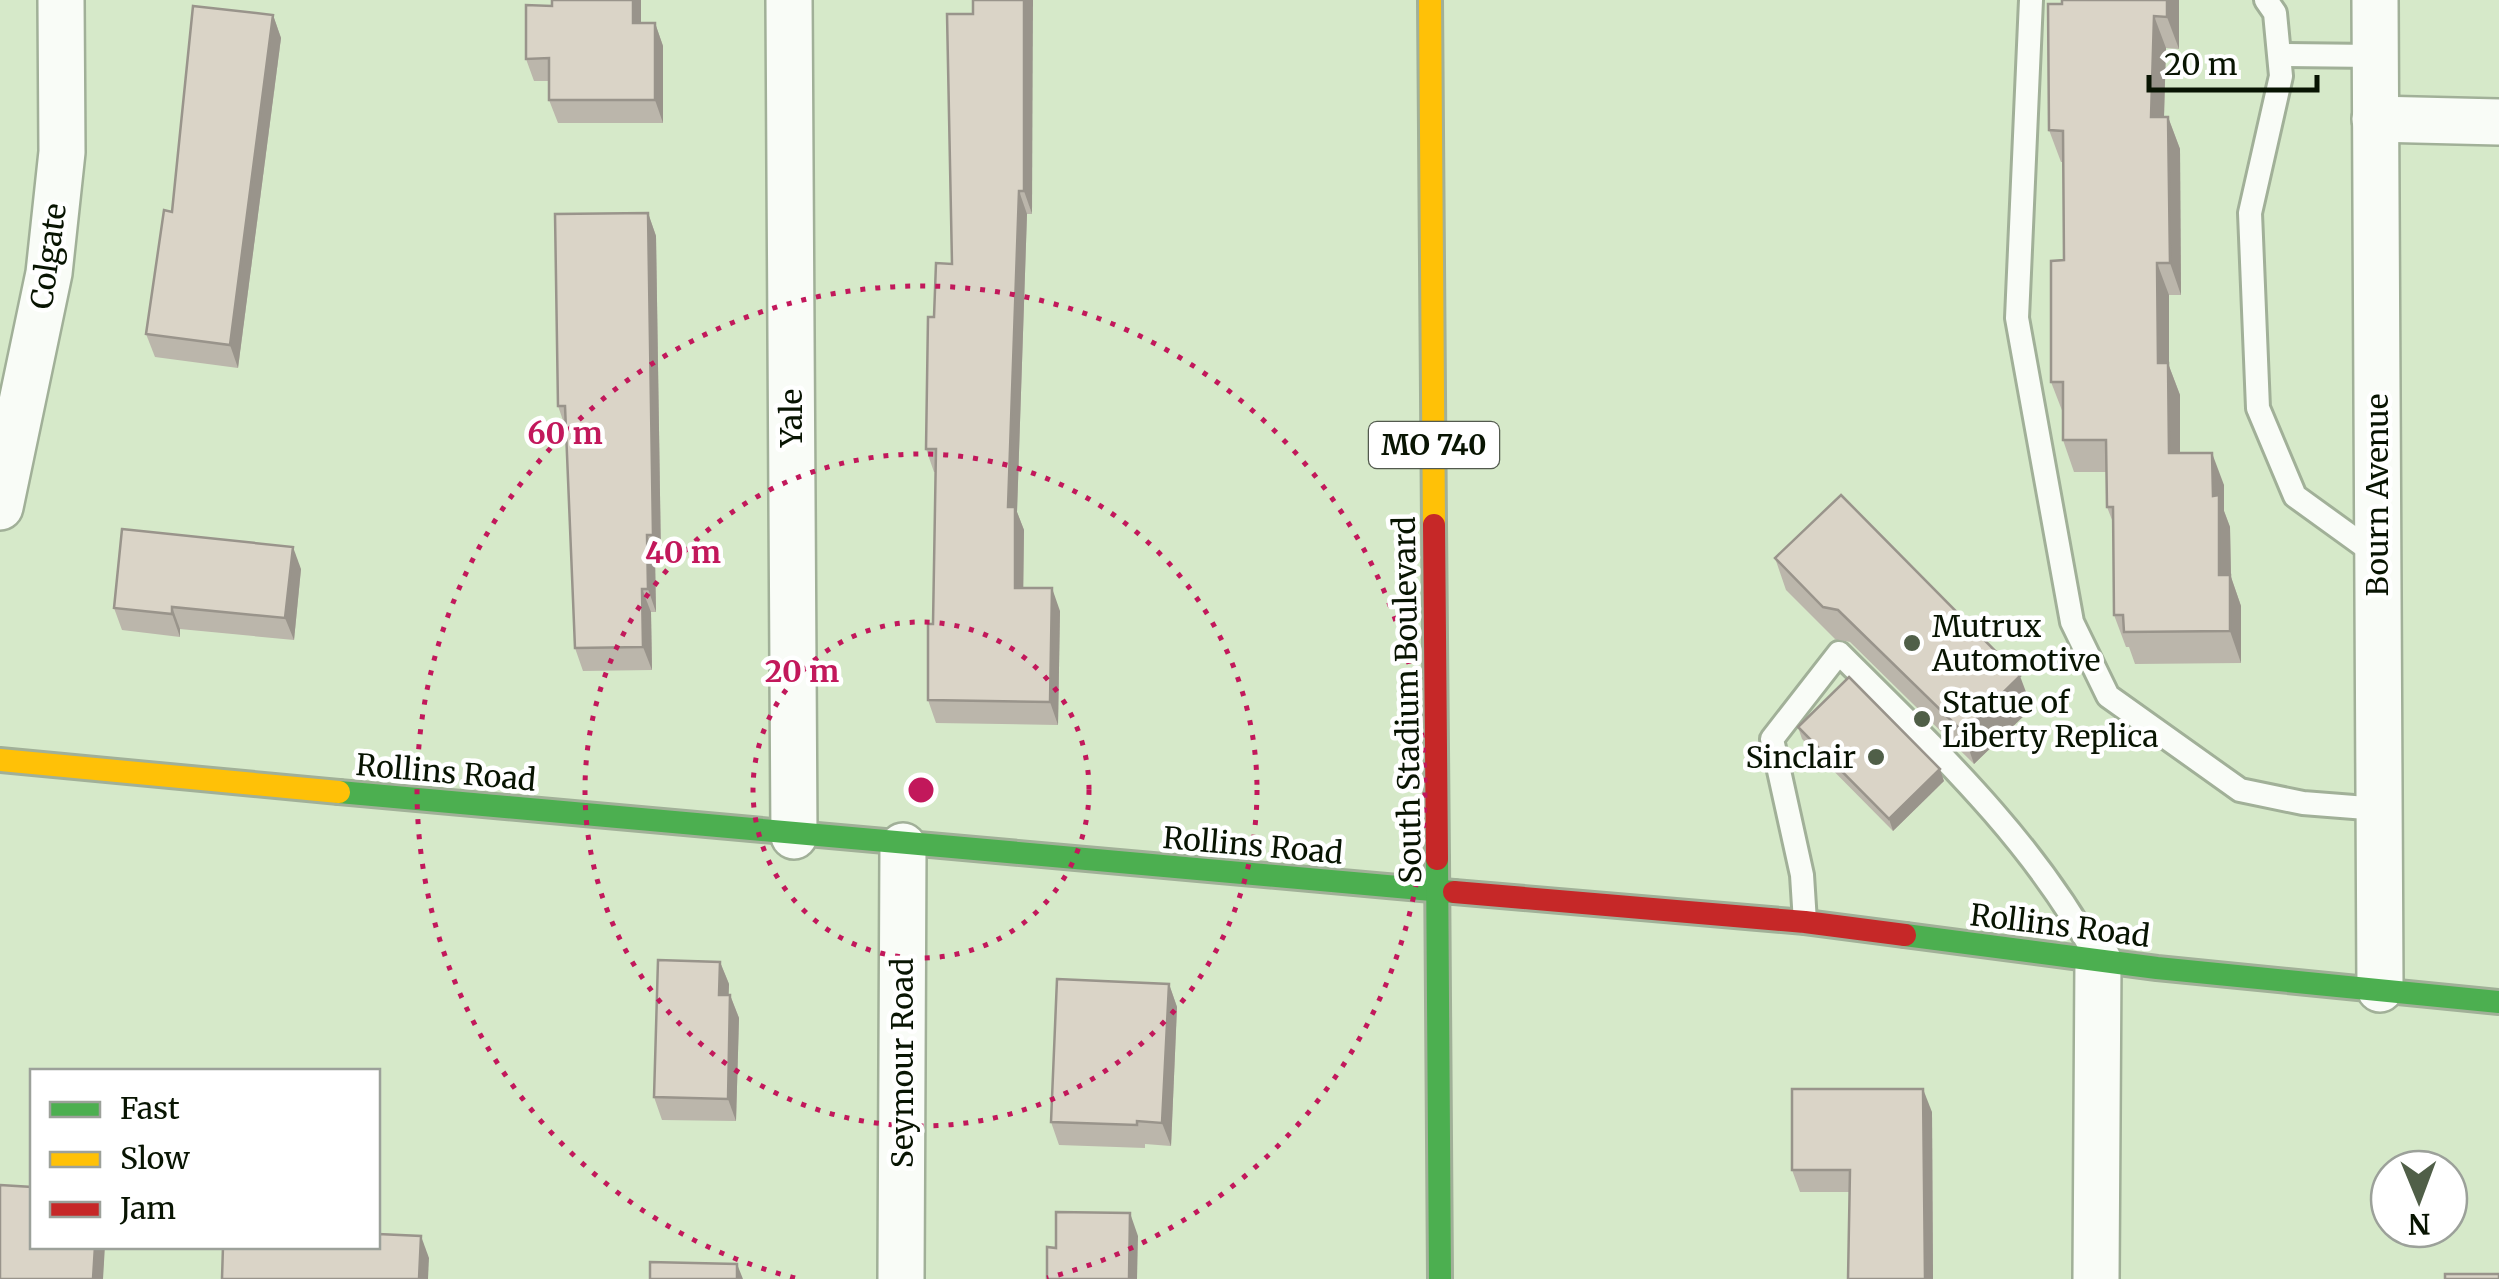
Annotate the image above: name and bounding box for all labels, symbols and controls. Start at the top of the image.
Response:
scale bar [2149,30,2316,92]
text: 20 m [2164,45,2238,83]
street label: Colgate [22,201,74,311]
street label: Yale [772,389,810,448]
street label: Bourn Avenue [2358,394,2396,596]
text: 60 m [527,414,603,452]
road number: MO 740 [1369,422,1499,468]
street label: South Stadium Boulevard [1385,516,1429,884]
text: 40 m [645,533,721,571]
place label: Mutrux Automotive [1931,607,2100,679]
marker: Mutrux Automotive [1901,632,1923,654]
text: 20 m [765,652,839,690]
place label: Statue of Liberty Replica [1942,683,2159,755]
marker: Statue of Liberty Replica [1911,708,1933,730]
place label: Sinclair [1745,738,1856,776]
street label: Rollins Road [354,745,538,799]
marker: Sinclair [1865,746,1887,768]
centre of rings [903,772,939,808]
street label: Rollins Road [1161,818,1345,872]
street label: Rollins Road [1968,895,2152,955]
street label: Seymour Road [883,958,921,1168]
legend [30,1069,380,1249]
text: Fast [120,1089,180,1127]
text: Slow [120,1139,190,1177]
north arrow [2369,1149,2469,1249]
text: Jam [119,1189,176,1227]
text: N [2408,1206,2431,1242]

